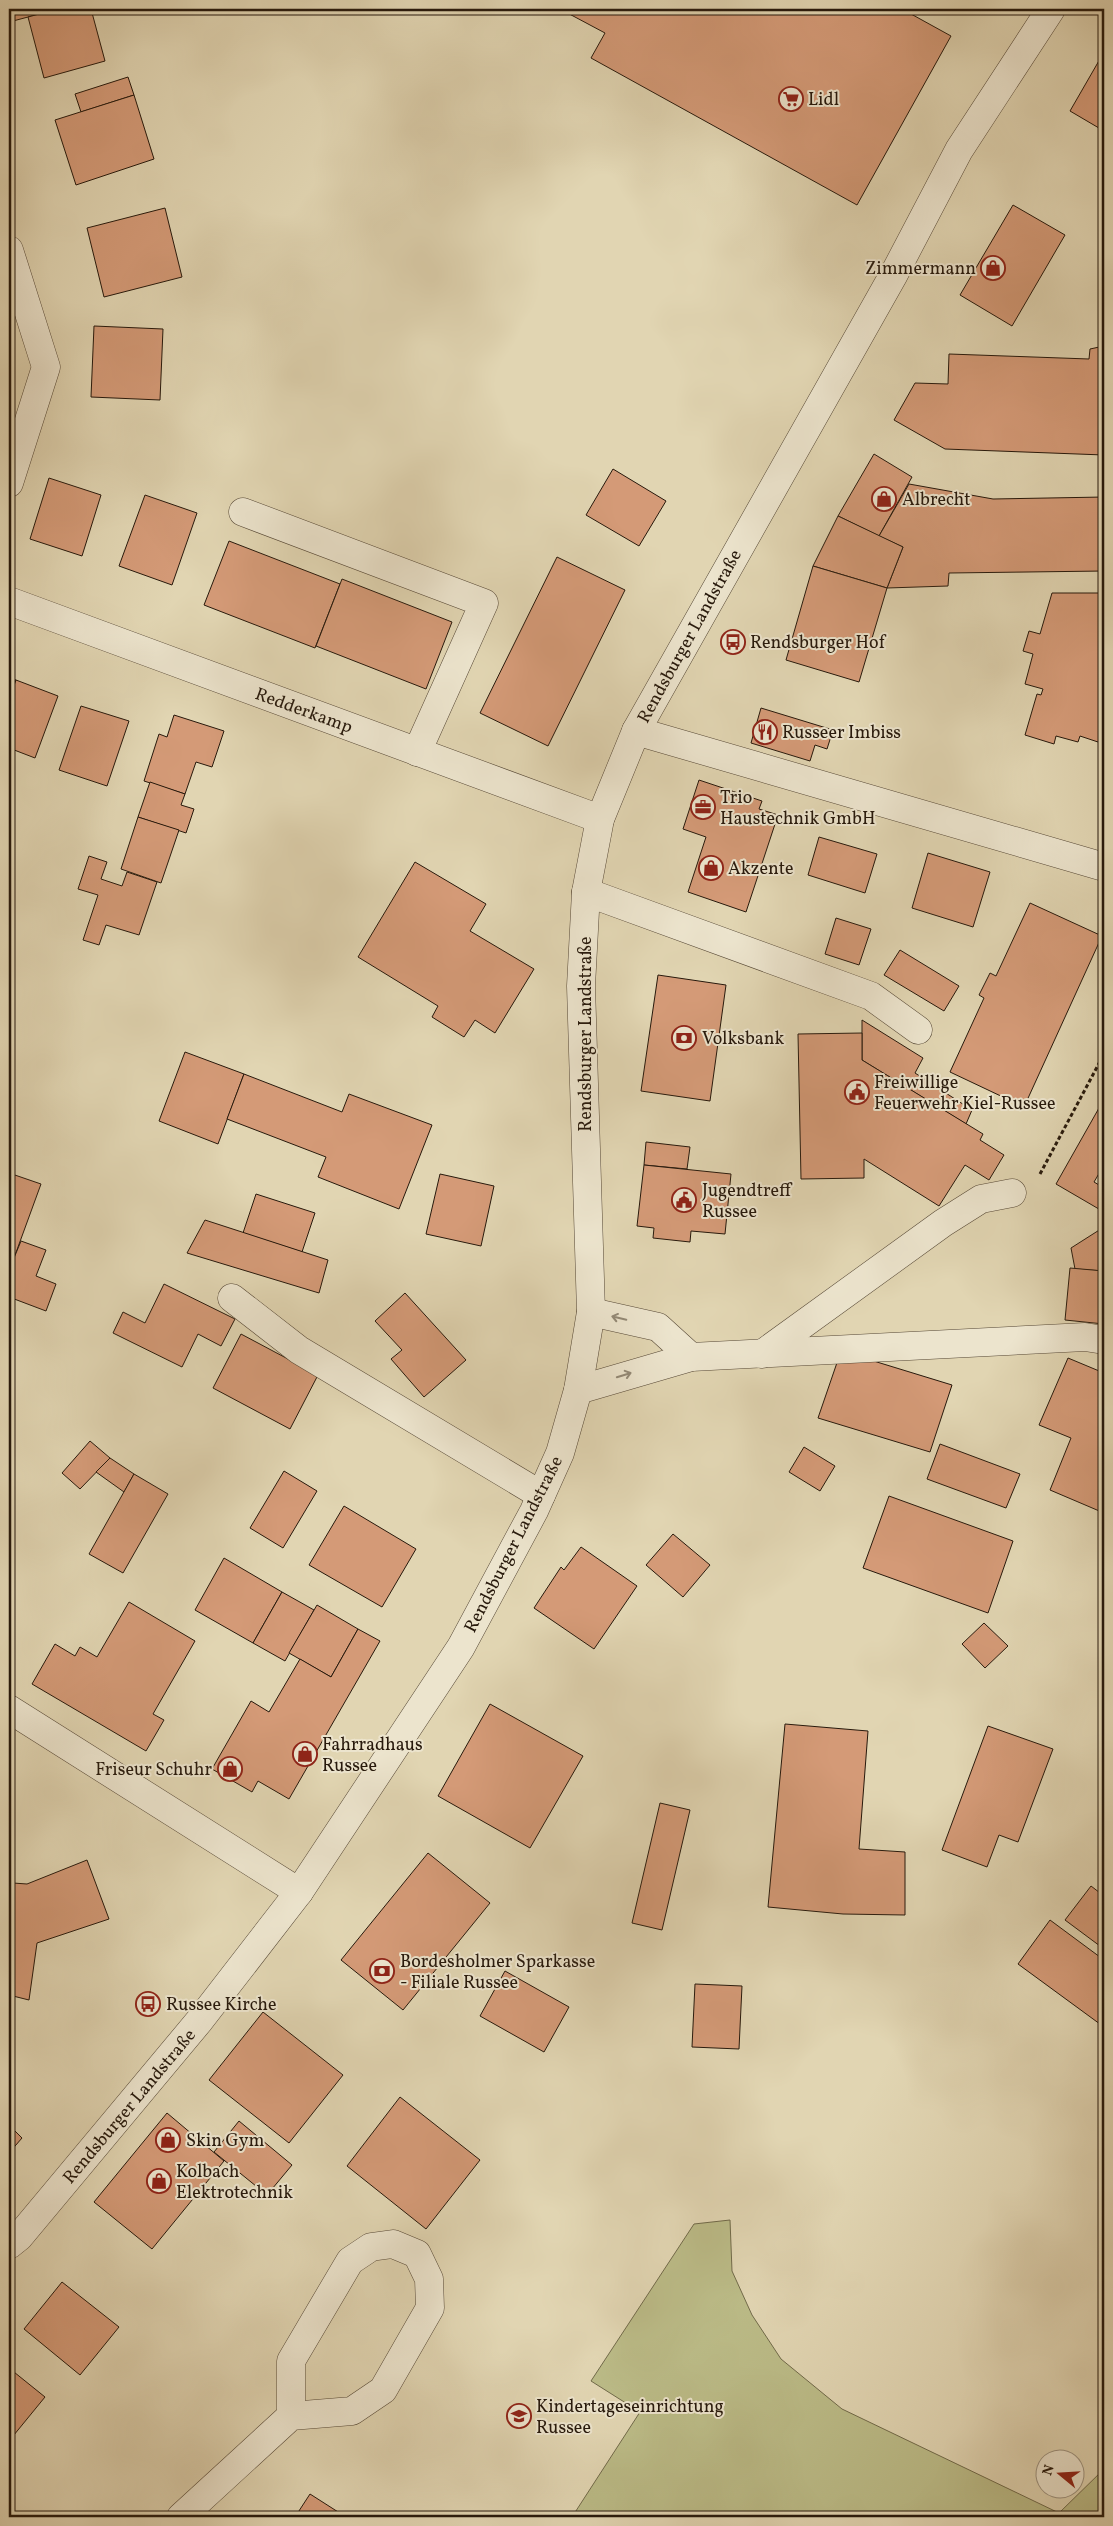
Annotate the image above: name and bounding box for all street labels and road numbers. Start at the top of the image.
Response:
street label: Rendsburger Landstraße [632,545,749,728]
street label: Redderkamp [251,682,356,741]
street label: Rendsburger Landstraße [574,936,599,1132]
street label: Rendsburger Landstraße [459,1452,570,1637]
street label: Rendsburger Landstraße [58,2024,202,2190]

